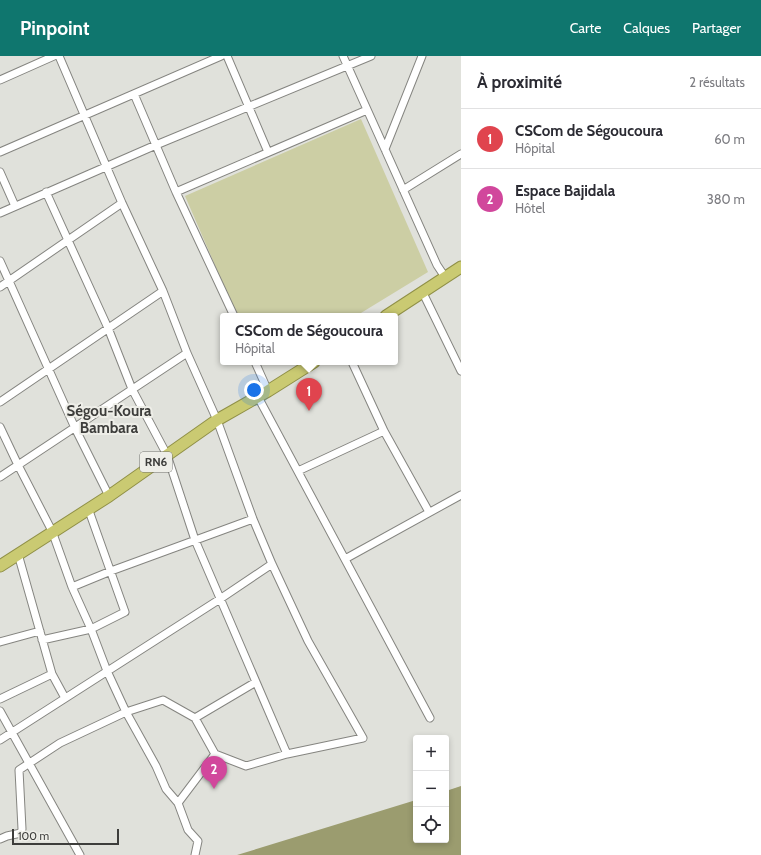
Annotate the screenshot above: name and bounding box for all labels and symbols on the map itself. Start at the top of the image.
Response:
pin: 1 [296,378,322,411]
your location [244,380,264,400]
district label: Ségou-Koura Bambara [66,402,152,437]
road number: RN6 [140,452,172,472]
pin: 2 [201,756,227,789]
scale bar [12,827,119,846]

